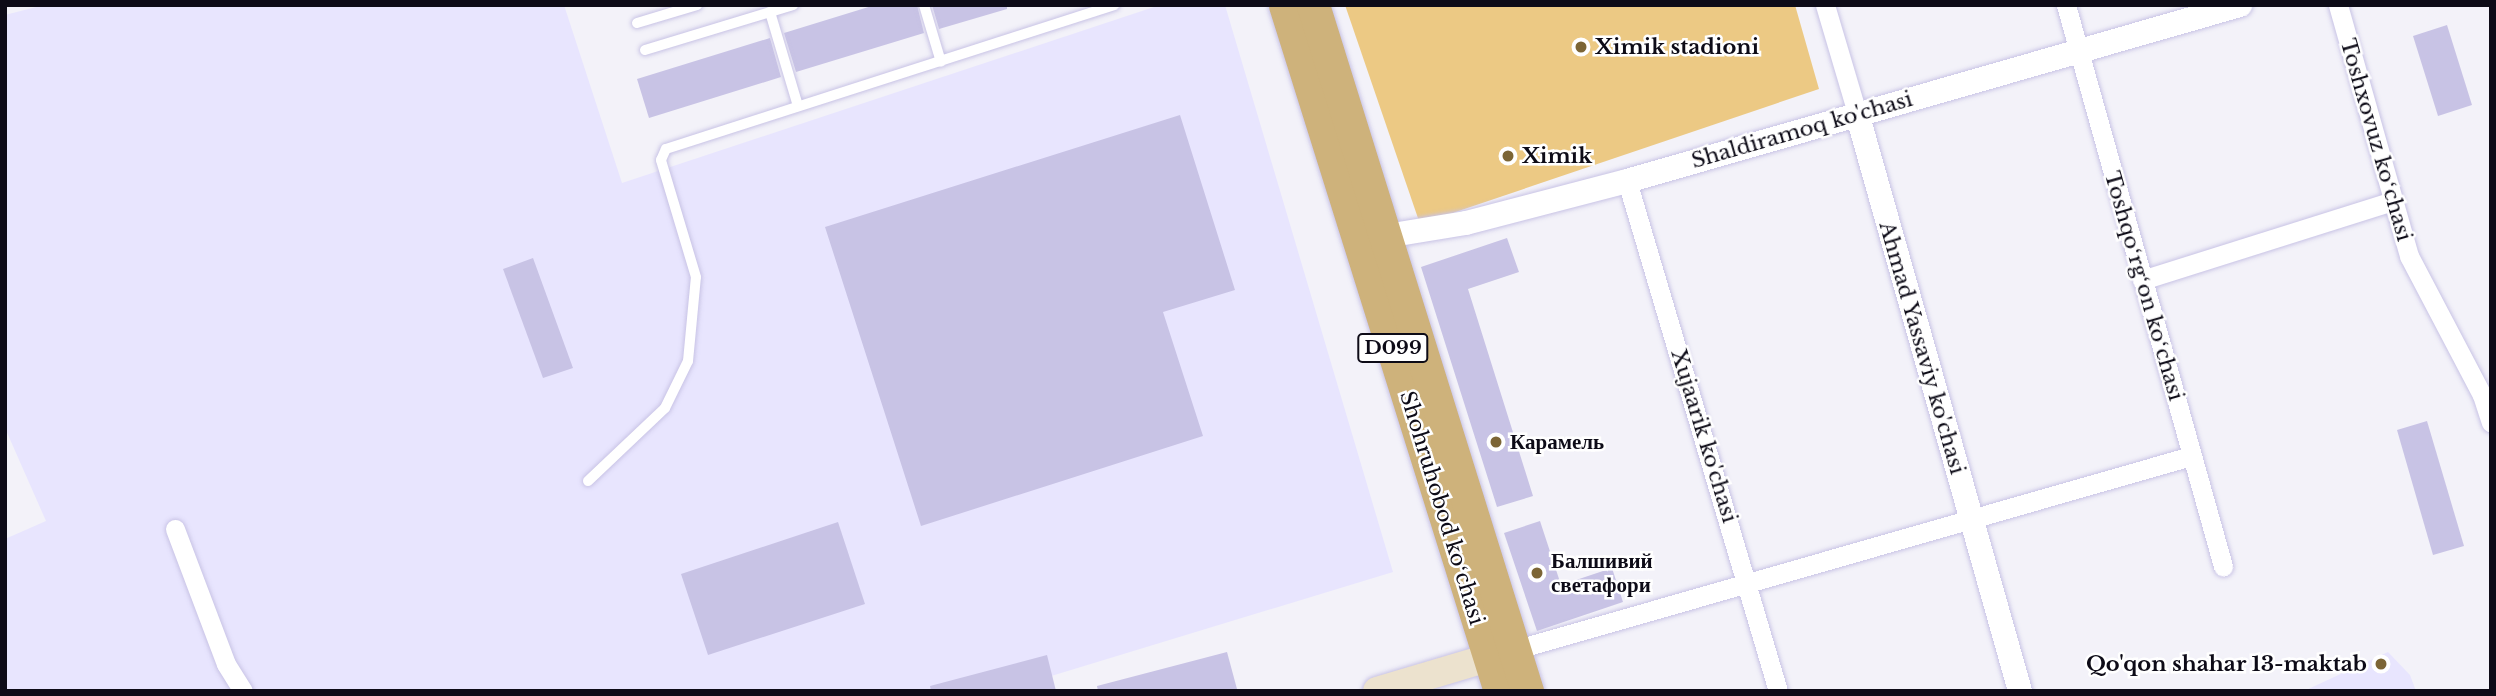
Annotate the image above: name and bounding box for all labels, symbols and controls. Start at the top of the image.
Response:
place label: Ximik stadioni [1595,34,1759,60]
street label: Toshxovuz koʻchasi [2335,36,2417,244]
marker: Ximik stadioni [1573,39,1589,55]
street label: Shaldiramoq ko'chasi [1688,86,1916,174]
place label: Ximik [1522,143,1592,169]
marker: Ximik [1500,148,1516,164]
street label: Toshqoʻrgʻon koʻchasi [2099,168,2189,404]
street label: Ahmad Yassaviy ko'chasi [1874,218,1970,478]
road number: D099 [1356,332,1430,364]
street label: Xujaarik ko'chasi [1666,346,1742,526]
street label: Shohruhobod koʻchasi [1394,388,1490,628]
place label: Карамель [1510,429,1604,455]
marker: Карамель [1488,434,1504,450]
place label: Балшивий светафори [1551,548,1653,598]
marker: Балшивий светафори [1529,565,1545,581]
place label: Qo'qon shahar 13-maktab [2086,651,2367,677]
marker: Qo'qon shahar 13-maktab [2373,656,2389,672]

